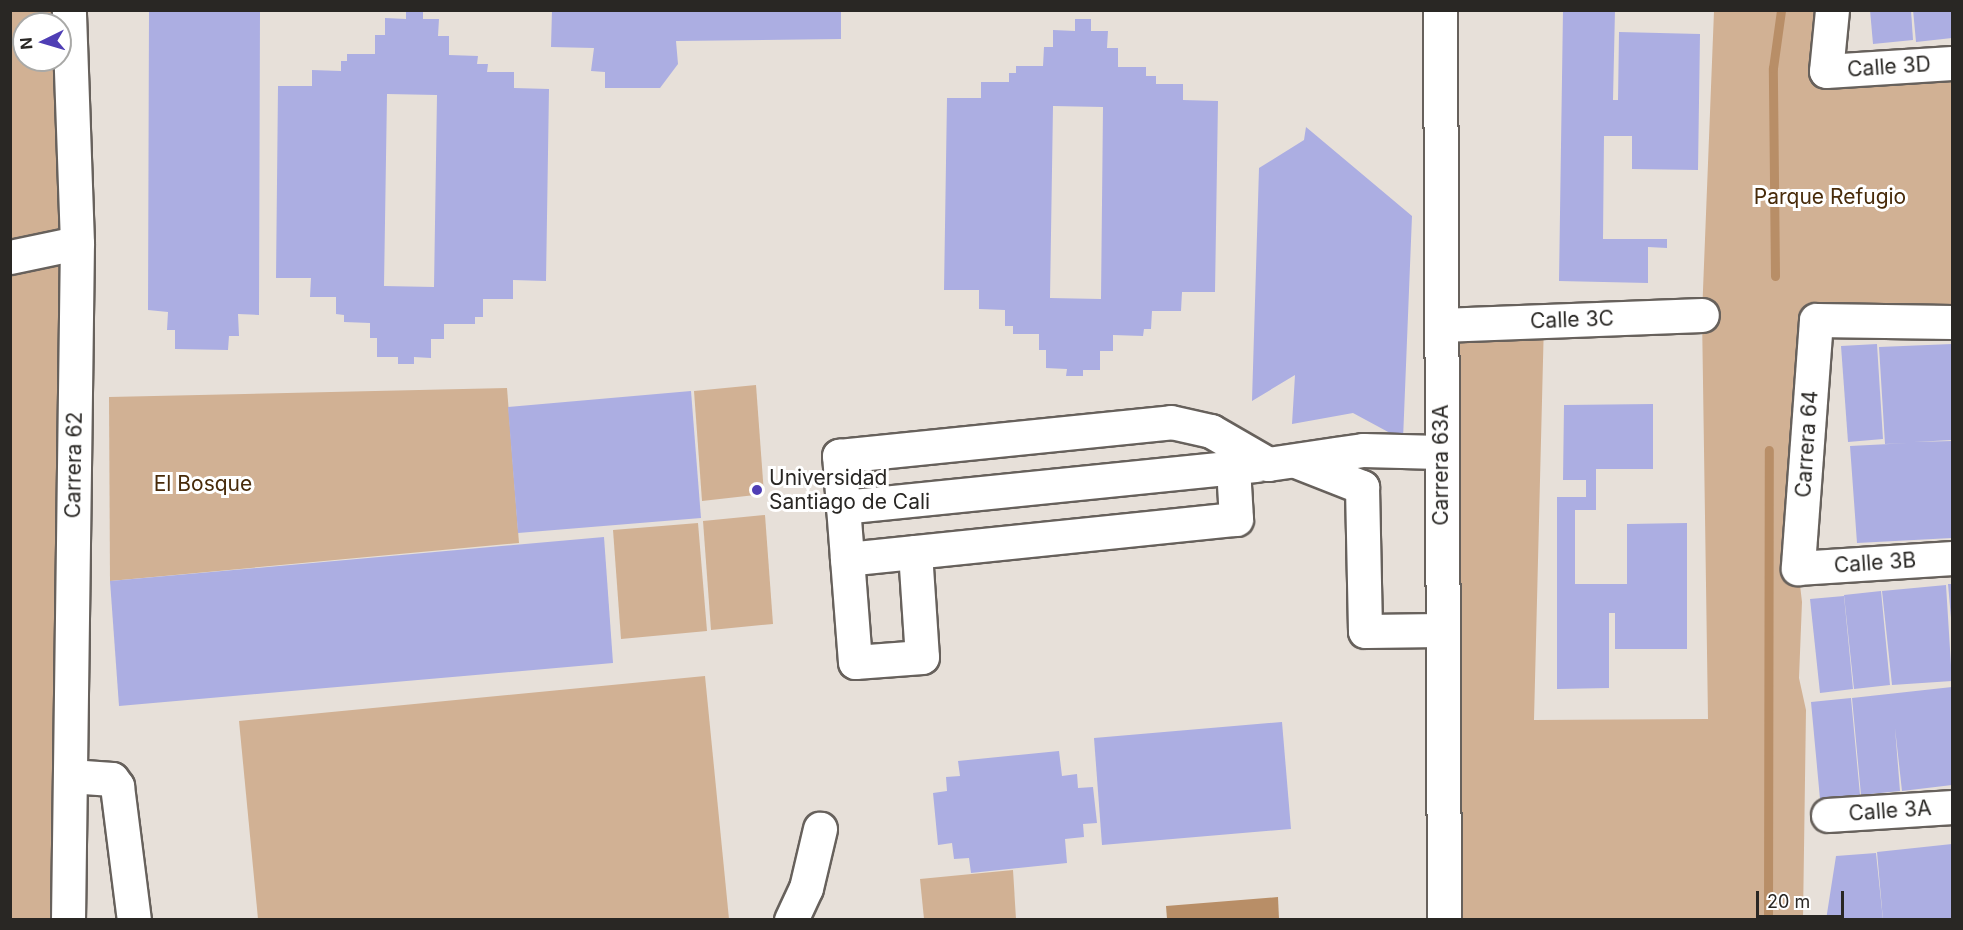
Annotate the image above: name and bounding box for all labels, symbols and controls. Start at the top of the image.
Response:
north arrow [12,12,72,72]
text: N [16,36,37,50]
street label: Calle 3D [1846,52,1932,82]
park label: Parque Refugio [1754,184,1906,210]
street label: Calle 3C [1530,306,1614,334]
street label: Carrera 64 [1791,390,1823,498]
street label: Carrera 63A [1428,404,1454,526]
street label: Carrera 62 [60,411,88,519]
place label: Universidad Santiago de Cali [769,465,930,515]
park label: El Bosque [154,471,252,497]
marker: Universidad Santiago de Cali [750,483,764,497]
street label: Calle 3B [1833,548,1917,578]
street label: Calle 3A [1848,796,1932,826]
scale bar [1759,879,1848,917]
text: 20 m [1767,891,1810,912]

